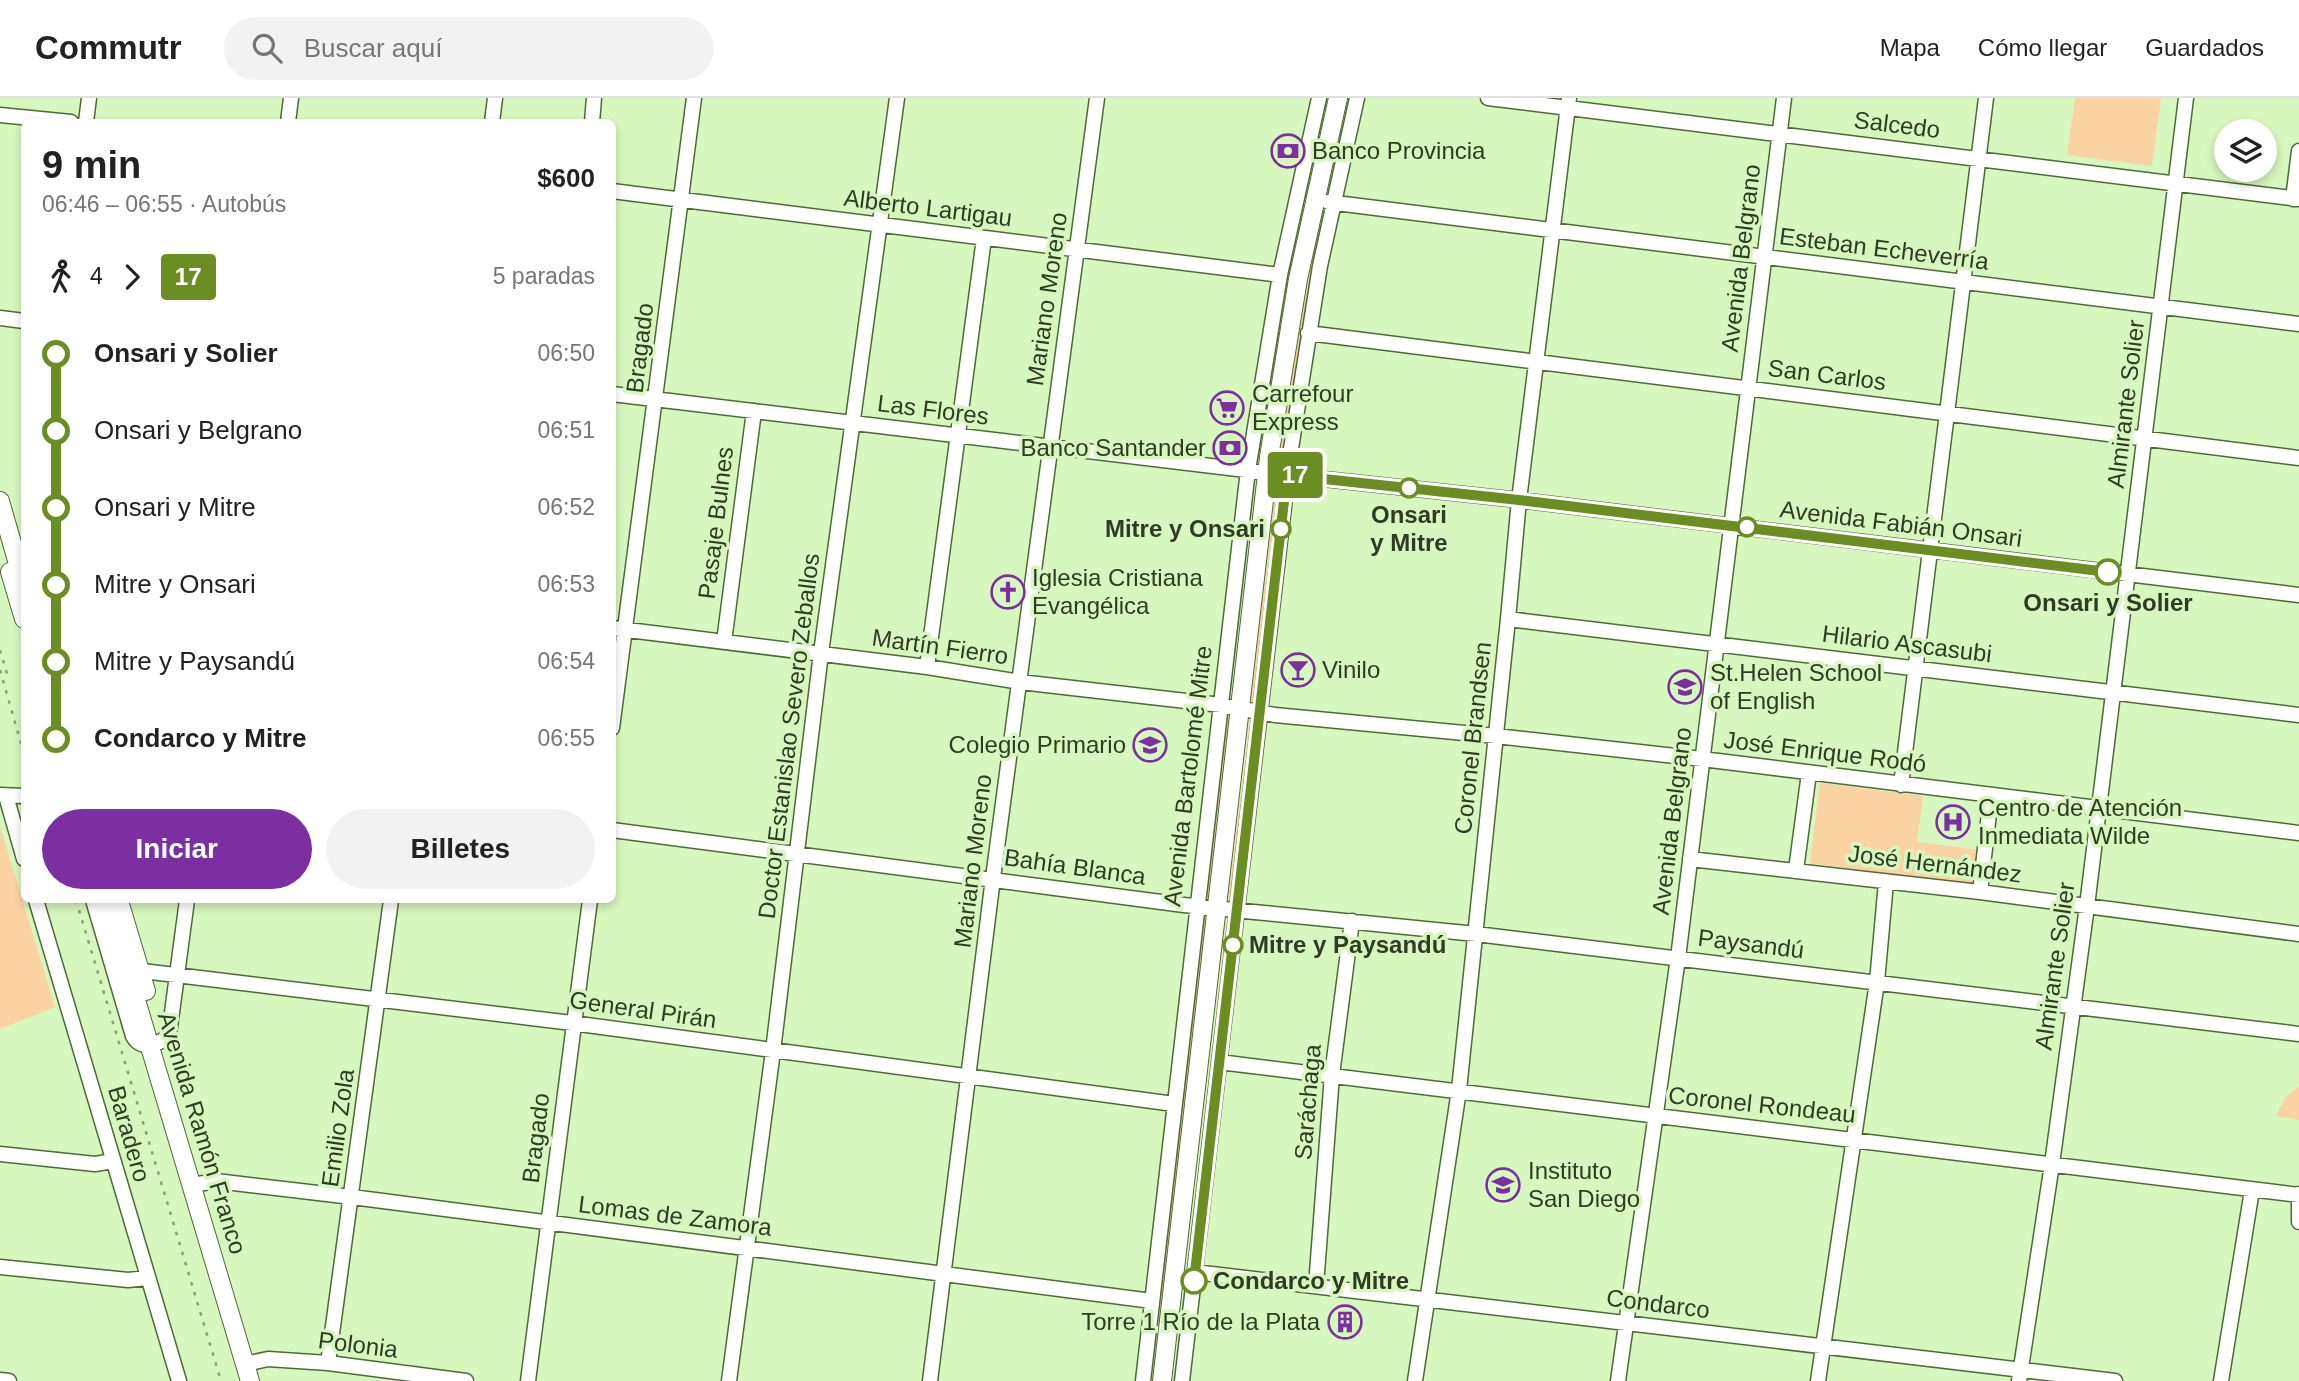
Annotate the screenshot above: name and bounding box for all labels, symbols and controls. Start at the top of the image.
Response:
search box [224,17,714,80]
text: Commutr [35,29,182,66]
icon: search [248,29,286,67]
text: Buscar aquí [304,33,442,63]
text: Mapa [1880,34,1940,61]
text: Cómo llegar [1978,34,2107,61]
text: Guardados [2145,34,2264,61]
street label: Salcedo [1852,106,1942,143]
map controls [2214,119,2277,182]
button: layers [2214,119,2277,182]
bank icon: Banco Provincia [1269,132,1307,170]
place label: Banco Provincia [1312,137,1486,164]
text: 9 min [42,144,141,186]
street label: Avenida Belgrano [1716,162,1765,353]
text: $600 [537,163,595,193]
street label: Alberto Lartigau [842,184,1014,231]
text: 06:46 – 06:55 · Autobús [42,191,286,217]
street label: Mariano Moreno [1021,211,1072,387]
street label: Esteban Echeverría [1778,222,1991,275]
icon: walk [42,258,80,296]
icon: forward [113,258,151,296]
text: 4 [90,263,103,289]
text: 17 [175,263,202,290]
text: 5 paradas [493,263,595,289]
street label: Bragado [621,301,658,395]
street label: Almirante Solier [2102,318,2149,490]
text: Onsari y Solier [94,338,278,368]
text: 06:50 [537,340,595,366]
street label: San Carlos [1766,354,1888,395]
place label: Carrefour Express [1252,380,1353,435]
street label: Las Flores [876,389,990,430]
supermarket icon: Carrefour Express [1208,389,1246,427]
text: Onsari y Belgrano [94,415,302,445]
text: 06:51 [537,417,595,443]
bank icon: Banco Santander [1211,429,1249,467]
place label: Banco Santander [1021,434,1206,461]
street label: Pasaje Bulnes [693,445,738,601]
line badge: 17 [1264,452,1326,498]
text: 17 [1282,461,1308,488]
marker: Onsari y Mitre [1399,478,1419,498]
text: Onsari y Mitre [94,492,256,522]
text: 06:52 [537,494,595,520]
street label: Avenida Fabián Onsari [1778,495,2024,552]
place label: Onsari y Mitre [1370,501,1448,556]
place label: Mitre y Onsari [1105,515,1265,542]
unlabelled marker [1737,517,1757,537]
marker: Mitre y Onsari [1271,519,1291,539]
street label: Doctor Estanislao Severo Zeballos [753,552,824,920]
marker: Onsari y Solier [2095,559,2121,585]
place label: Iglesia Cristiana Evangélica [1032,564,1203,619]
text: Mitre y Onsari [94,569,256,599]
text: 06:53 [537,571,595,597]
church icon: Iglesia Cristiana Evangélica [989,573,1027,611]
place label: Onsari y Solier [2023,589,2193,616]
street label: Hilario Ascasubi [1821,620,1993,667]
street label: Martín Fierro [870,624,1010,669]
street label: Coronel Brandsen [1449,640,1496,836]
street label: Avenida Bartolomé Mitre [1158,644,1217,908]
text: Mitre y Paysandú [94,646,295,676]
text: 06:54 [537,648,595,674]
bar icon: Vinilo [1279,651,1317,689]
place label: Vinilo [1322,656,1380,683]
place label: St.Helen School of English [1710,659,1882,714]
school or university icon: St.Helen School of English [1666,668,1704,706]
text: Condarco y Mitre [94,723,306,753]
text: 06:55 [537,725,595,751]
street label: Avenida Belgrano [1647,725,1696,916]
school or university icon: Colegio Primario [1131,726,1169,764]
street label: José Enrique Rodó [1722,726,1928,777]
place label: Colegio Primario [949,731,1126,758]
street label: Mariano Moreno [948,773,997,949]
place label: Centro de Atención Inmediata Wilde [1978,794,2182,849]
hospital icon: Centro de Atención Inmediata Wilde [1934,803,1972,841]
button: Iniciar [42,809,312,889]
button: Billetes [326,809,595,889]
street label: José Hernández [1847,839,2023,888]
street label: Bahía Blanca [1002,843,1148,890]
street label: Almirante Solier [2029,880,2080,1052]
street label: Paysandú [1696,924,1806,963]
place label: Mitre y Paysandú [1249,931,1446,958]
marker: Mitre y Paysandú [1223,935,1243,955]
street label: General Pirán [568,986,718,1033]
street label: Avenida Ramón Franco [153,1009,252,1257]
street label: Saráchaga [1289,1042,1326,1161]
street label: Emilio Zola [316,1067,359,1189]
street label: Coronel Rondeau [1667,1081,1857,1128]
street label: Baradero [103,1083,156,1185]
street label: Bragado [517,1091,554,1185]
place label: Instituto San Diego [1528,1157,1640,1212]
school or university icon: Instituto San Diego [1484,1166,1522,1204]
street label: Lomas de Zamora [577,1190,774,1241]
place label: Condarco y Mitre [1213,1267,1409,1294]
marker: Condarco y Mitre [1181,1268,1207,1294]
street label: Condarco [1605,1284,1711,1323]
building icon: Torre 1 Río de la Plata [1326,1303,1364,1341]
place label: Torre 1 Río de la Plata [1081,1308,1321,1335]
street label: Polonia [317,1326,400,1363]

